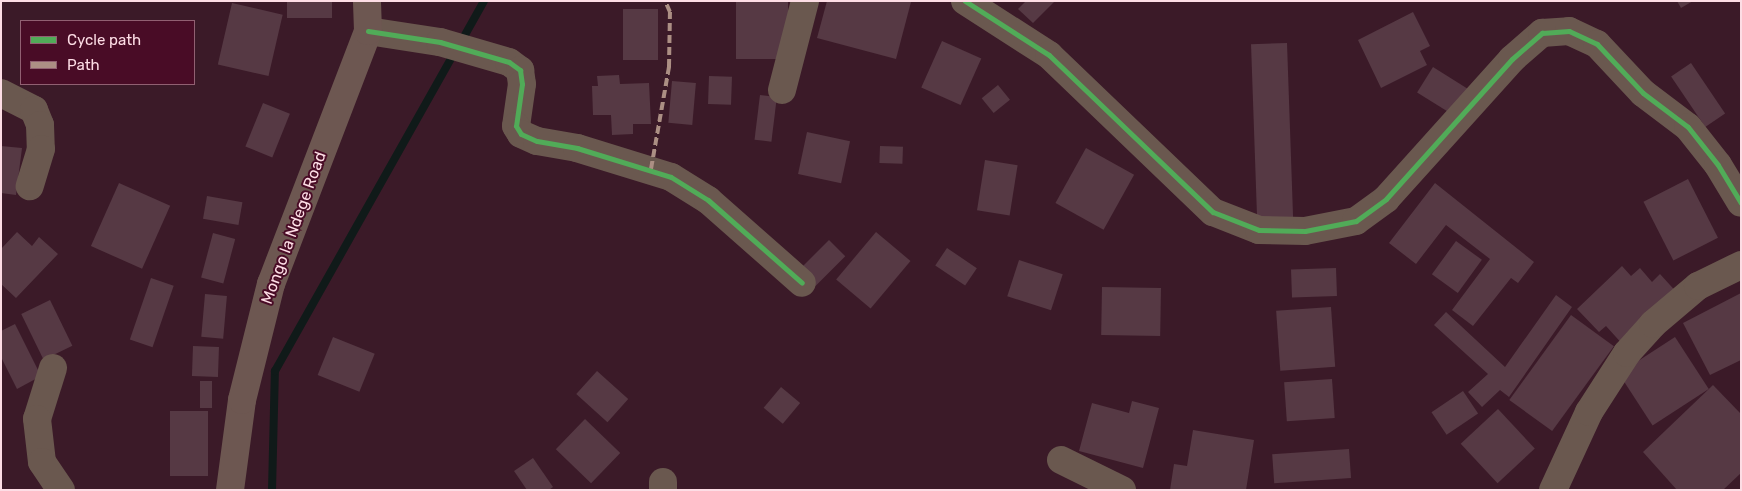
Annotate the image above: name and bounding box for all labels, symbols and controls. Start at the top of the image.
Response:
legend [20,20,195,85]
text: Cycle path [67,31,141,49]
text: Path [67,56,100,74]
street label: Mongo la Ndege Road [257,149,331,307]

